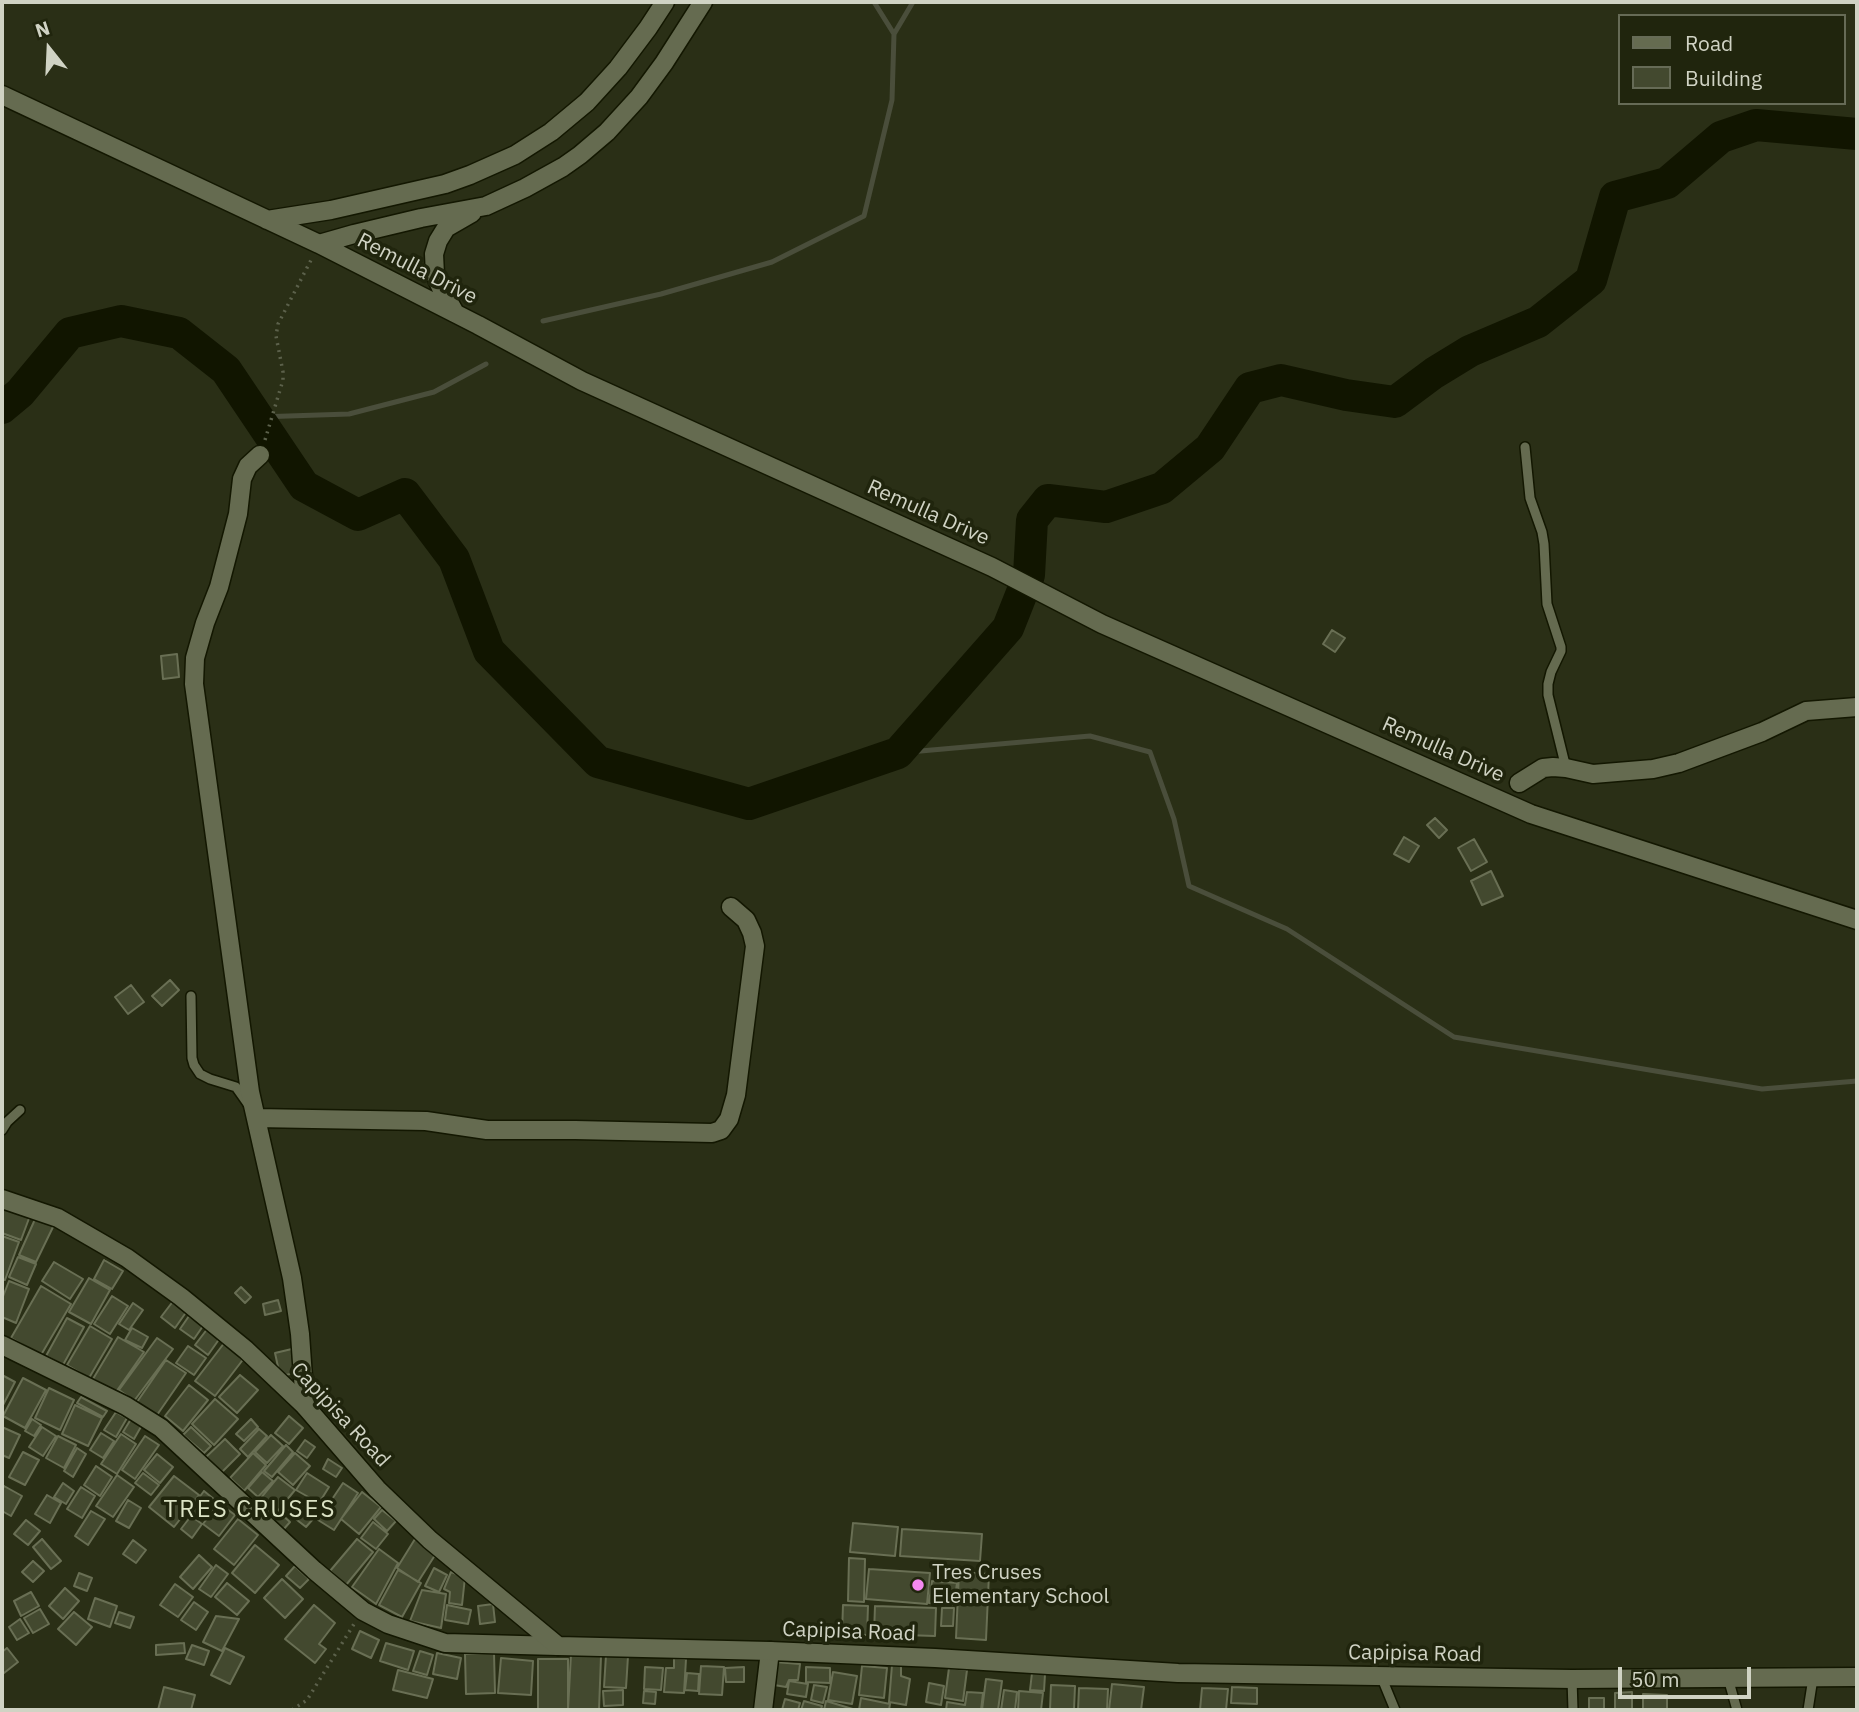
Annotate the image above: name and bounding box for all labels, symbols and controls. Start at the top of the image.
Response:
north arrow [14,14,84,84]
legend [1618,14,1845,105]
text: N [32,15,53,43]
text: Road [1685,29,1733,57]
text: Building [1685,64,1762,92]
street label: Remulla Drive [353,228,481,310]
street label: Remulla Drive [863,475,993,551]
street label: Remulla Drive [1378,712,1508,788]
street label: Capipisa Road [285,1357,395,1473]
district label: TRES CRUSES [165,1496,335,1524]
place label: Tres Cruses Elementary School [932,1560,1109,1610]
marker: Tres Cruses Elementary School [910,1577,926,1593]
street label: Capipisa Road [782,1617,916,1647]
street label: Capipisa Road [1348,1640,1482,1668]
scale bar [1621,1652,1754,1696]
text: 50 m [1631,1665,1680,1693]

